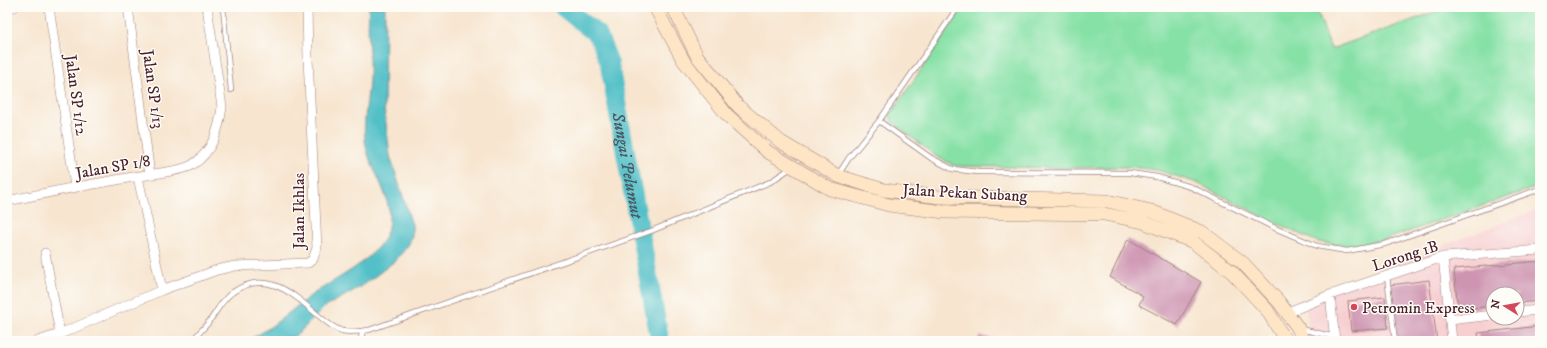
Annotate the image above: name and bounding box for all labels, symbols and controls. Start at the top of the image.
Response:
street label: Jalan SP 1/13 [137,46,168,130]
street label: Jalan SP 1/12 [60,52,92,137]
water label: Sungai Pelumut [606,110,648,222]
street label: Jalan SP 1/8 [72,151,152,184]
street label: Jalan Ikhlas [289,173,309,251]
street label: Jalan Pekan Subang [900,180,1028,206]
street label: Lorong 1B [1370,236,1441,276]
north arrow [1485,286,1525,326]
place label: Petromin Express [1362,298,1475,318]
text: N [1488,299,1504,310]
marker: Petromin Express [1349,302,1359,312]

